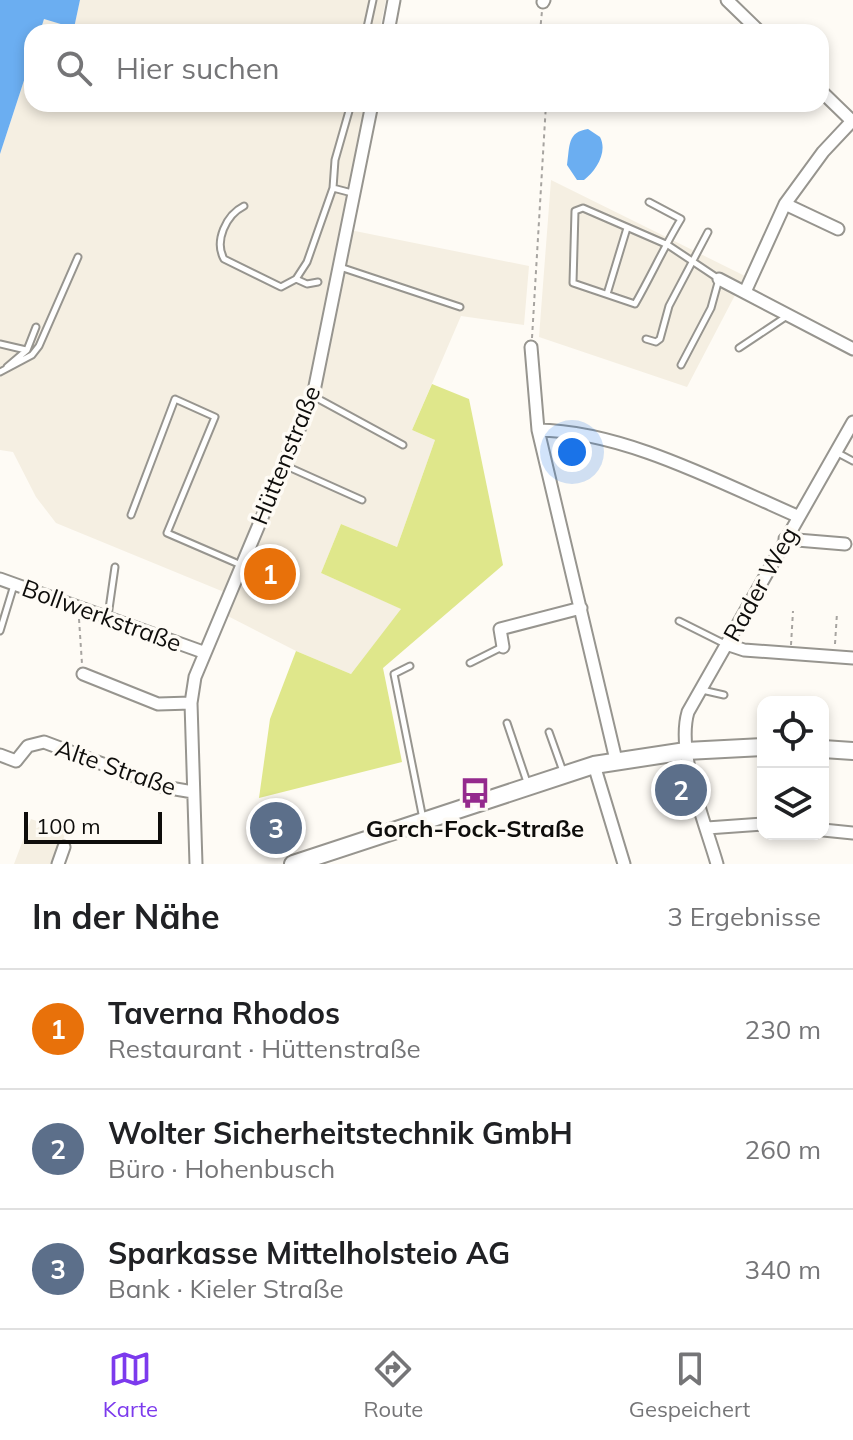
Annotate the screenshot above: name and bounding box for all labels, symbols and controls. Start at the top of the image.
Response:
search box [24,24,829,112]
icon: search [52,46,96,90]
text: Hier suchen [116,49,280,87]
street label: Hüttenstraße [244,381,326,529]
your location [552,432,592,472]
street label: Rader Weg [716,522,804,646]
pin: 1 [244,544,296,604]
street label: Bollwerkstraße [18,572,186,658]
map controls [757,696,829,840]
button: locate [757,696,829,768]
street label: Alte Straße [52,732,180,802]
pin: 2 [655,760,707,820]
button: layers [757,768,829,840]
bus stop icon: Gorch-Fock-Straße [458,776,492,810]
pin: 3 [250,798,302,858]
scale bar [24,808,162,844]
text: 100 m [36,812,101,840]
place label: Gorch-Fock-Straße [366,813,584,843]
text: In der Nähe [32,895,220,938]
text: 3 Ergebnisse [667,900,821,933]
text: Taverna Rhodos [108,994,340,1032]
text: 1 [50,1013,66,1046]
text: 230 m [745,1013,821,1046]
text: Restaurant · Hüttenstraße [108,1032,421,1065]
text: Wolter Sicherheitstechnik GmbH [108,1114,573,1152]
text: 2 [50,1133,66,1166]
text: 260 m [745,1133,821,1166]
text: Büro · Hohenbusch [108,1152,335,1185]
text: Sparkasse Mittelholsteio AG [108,1234,510,1272]
text: 3 [50,1253,66,1286]
text: 340 m [745,1253,821,1286]
text: Bank · Kieler Straße [108,1272,344,1305]
tab: Karte [103,1347,158,1423]
tab: Route [364,1347,423,1423]
tab: Gespeichert [629,1347,750,1423]

